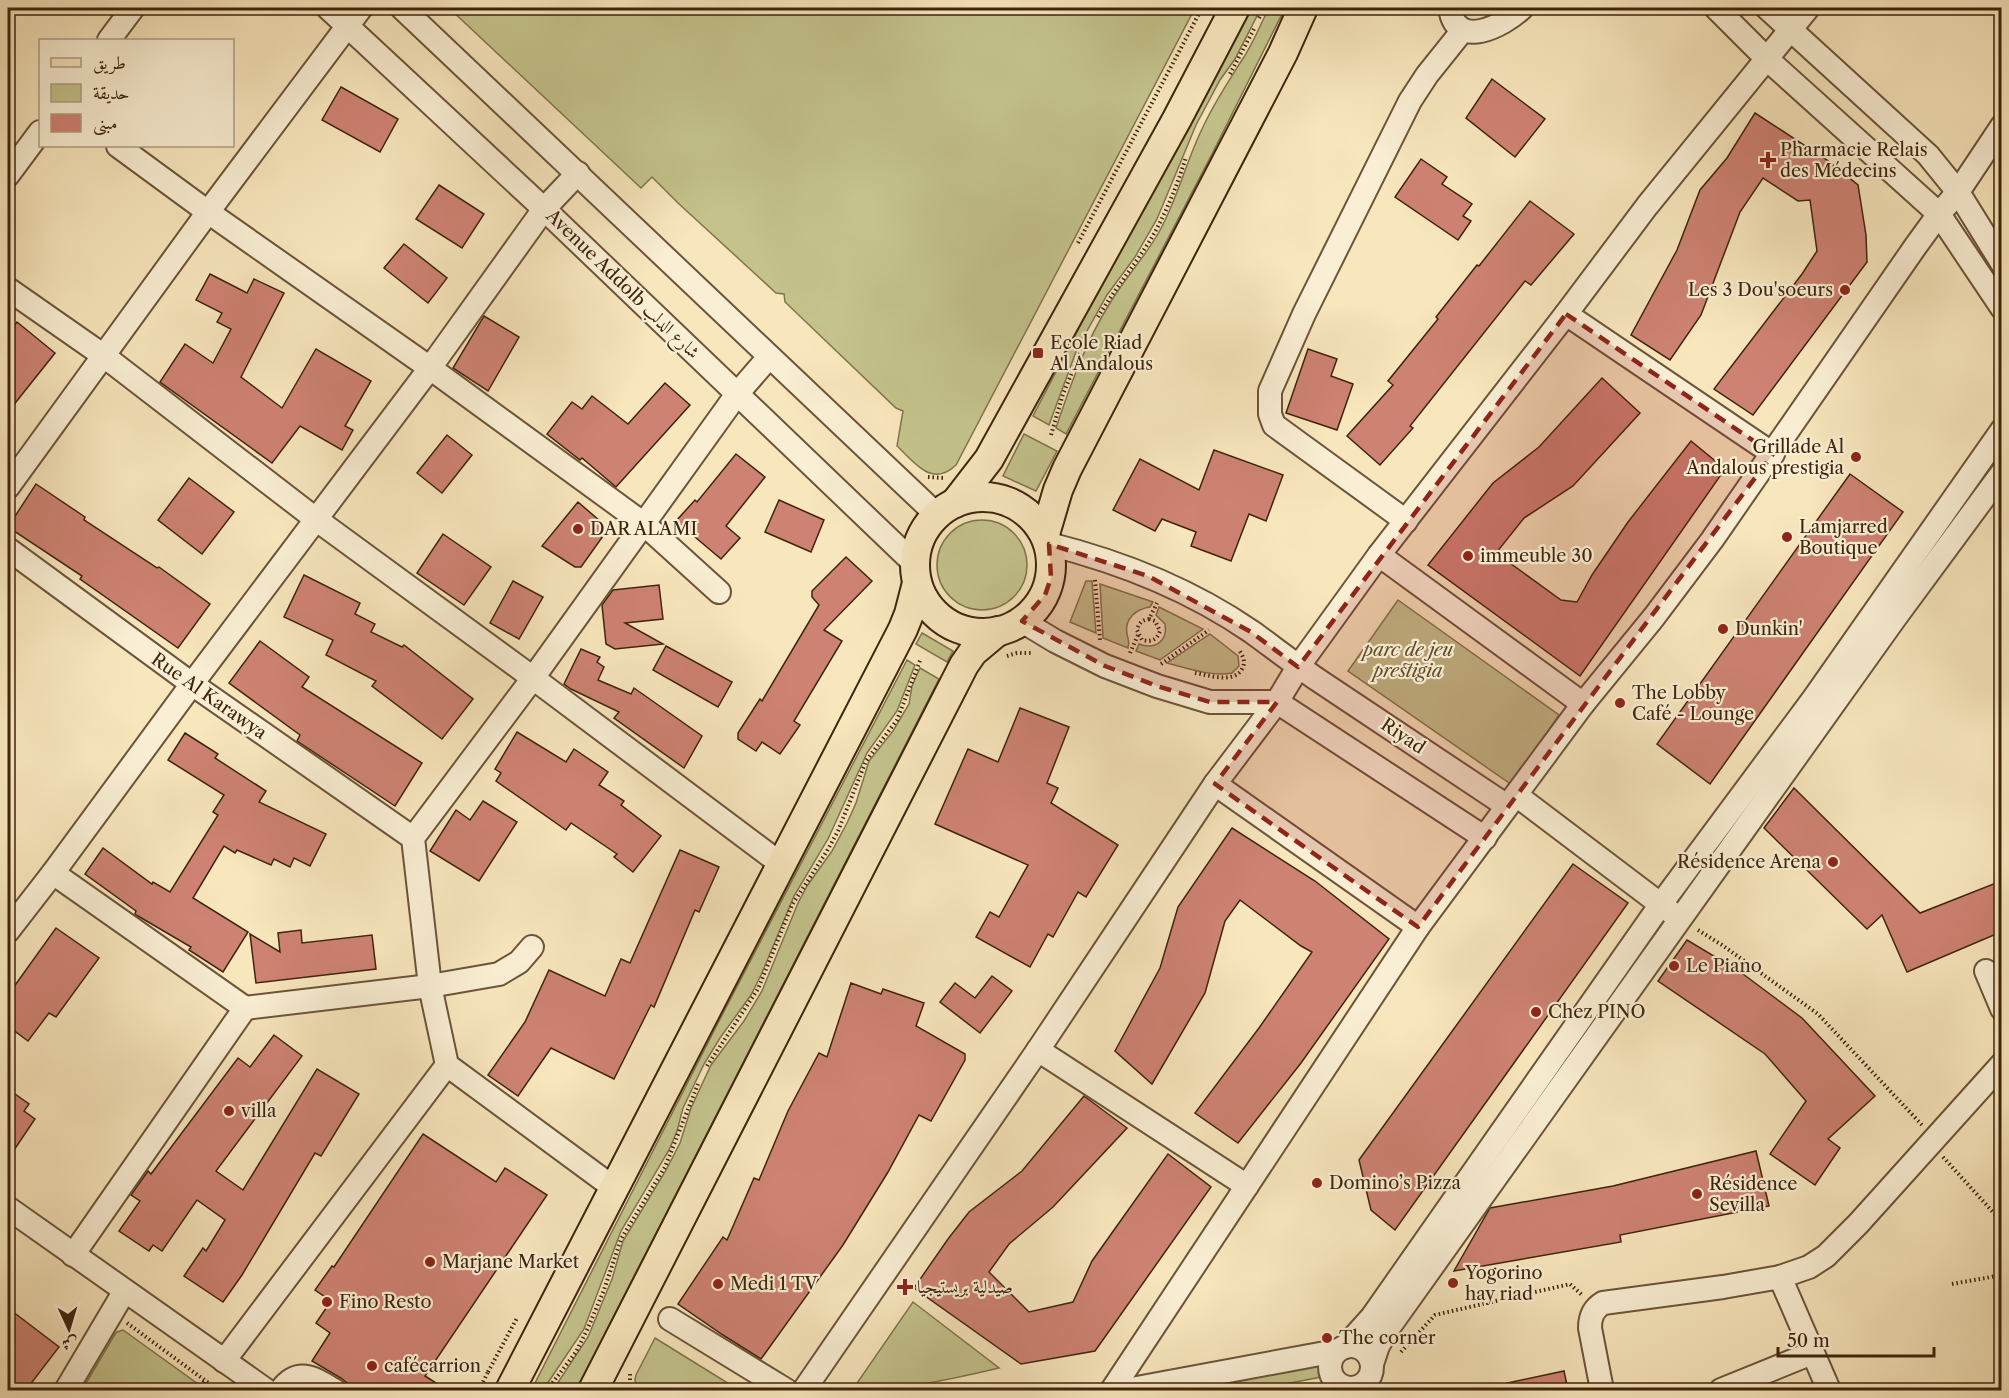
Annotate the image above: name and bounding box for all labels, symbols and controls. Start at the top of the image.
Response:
legend [39,39,234,147]
text: طريق [93,52,126,75]
text: حديقة [93,82,129,104]
text: مبنى [93,112,118,136]
place label: Pharmacie Relais des Médecins [1780,139,1928,182]
marker: Pharmacie Relais des Médecins [1761,153,1775,167]
street label: Avenue Addolb شارع الدلب [538,204,705,366]
place label: Les 3 Dou'soeurs [1688,279,1833,301]
marker: Les 3 Dou'soeurs [1838,283,1852,297]
place label: Ecole Riad Al Andalous [1049,332,1153,375]
marker: Ecole Riad Al Andalous [1031,346,1045,360]
place label: Grillade Al Andalous prestigia [1685,436,1844,479]
marker: Grillade Al Andalous prestigia [1849,450,1863,464]
place label: Lamjarred Boutique [1799,516,1888,559]
place label: DAR ALAMI [590,518,697,540]
marker: DAR ALAMI [571,522,585,536]
marker: Lamjarred Boutique [1780,530,1794,544]
place label: immeuble 30 [1480,545,1593,567]
marker: immeuble 30 [1461,549,1475,563]
place label: Dunkin' [1735,618,1803,640]
marker: Dunkin' [1716,622,1730,636]
park label: parc de jeu prestigia [1359,639,1453,682]
street label: Rue Al Karawya [147,648,271,744]
place label: The Lobby Café - Lounge [1632,682,1754,725]
marker: The Lobby Café - Lounge [1613,696,1627,710]
street label: Riyad [1377,713,1429,759]
place label: Résidence Arena [1677,851,1821,873]
marker: Résidence Arena [1826,855,1840,869]
place label: Le Piano [1686,955,1762,977]
marker: Le Piano [1667,959,1681,973]
place label: Chez PINO [1548,1001,1646,1023]
marker: Chez PINO [1529,1005,1543,1019]
place label: villa [240,1100,277,1122]
marker: villa [222,1104,236,1118]
place label: Domino’s Pizza [1329,1172,1461,1194]
place label: Résidence Sevilla [1709,1173,1797,1216]
marker: Domino’s Pizza [1310,1176,1324,1190]
marker: Résidence Sevilla [1690,1187,1704,1201]
place label: Marjane Market [442,1251,580,1273]
marker: Marjane Market [423,1255,437,1269]
place label: Yogorino hay riad [1464,1262,1543,1305]
place label: Medi 1 TV [730,1273,818,1295]
place label: صيدلية بريستيجيا [917,1276,1013,1298]
marker: Yogorino hay riad [1446,1276,1460,1290]
marker: Medi 1 TV [711,1277,725,1291]
marker: صيدلية بريستيجيا [898,1280,912,1294]
place label: Fino Resto [339,1291,432,1313]
marker: Fino Resto [320,1295,334,1309]
north arrow [39,1299,99,1359]
scale bar [1778,1320,1934,1358]
place label: The corner [1339,1327,1436,1349]
text: 50 m [1787,1330,1830,1352]
marker: The corner [1320,1331,1334,1345]
text: ش [61,1333,79,1354]
place label: cafécarrion [384,1355,481,1377]
marker: cafécarrion [365,1359,379,1373]

